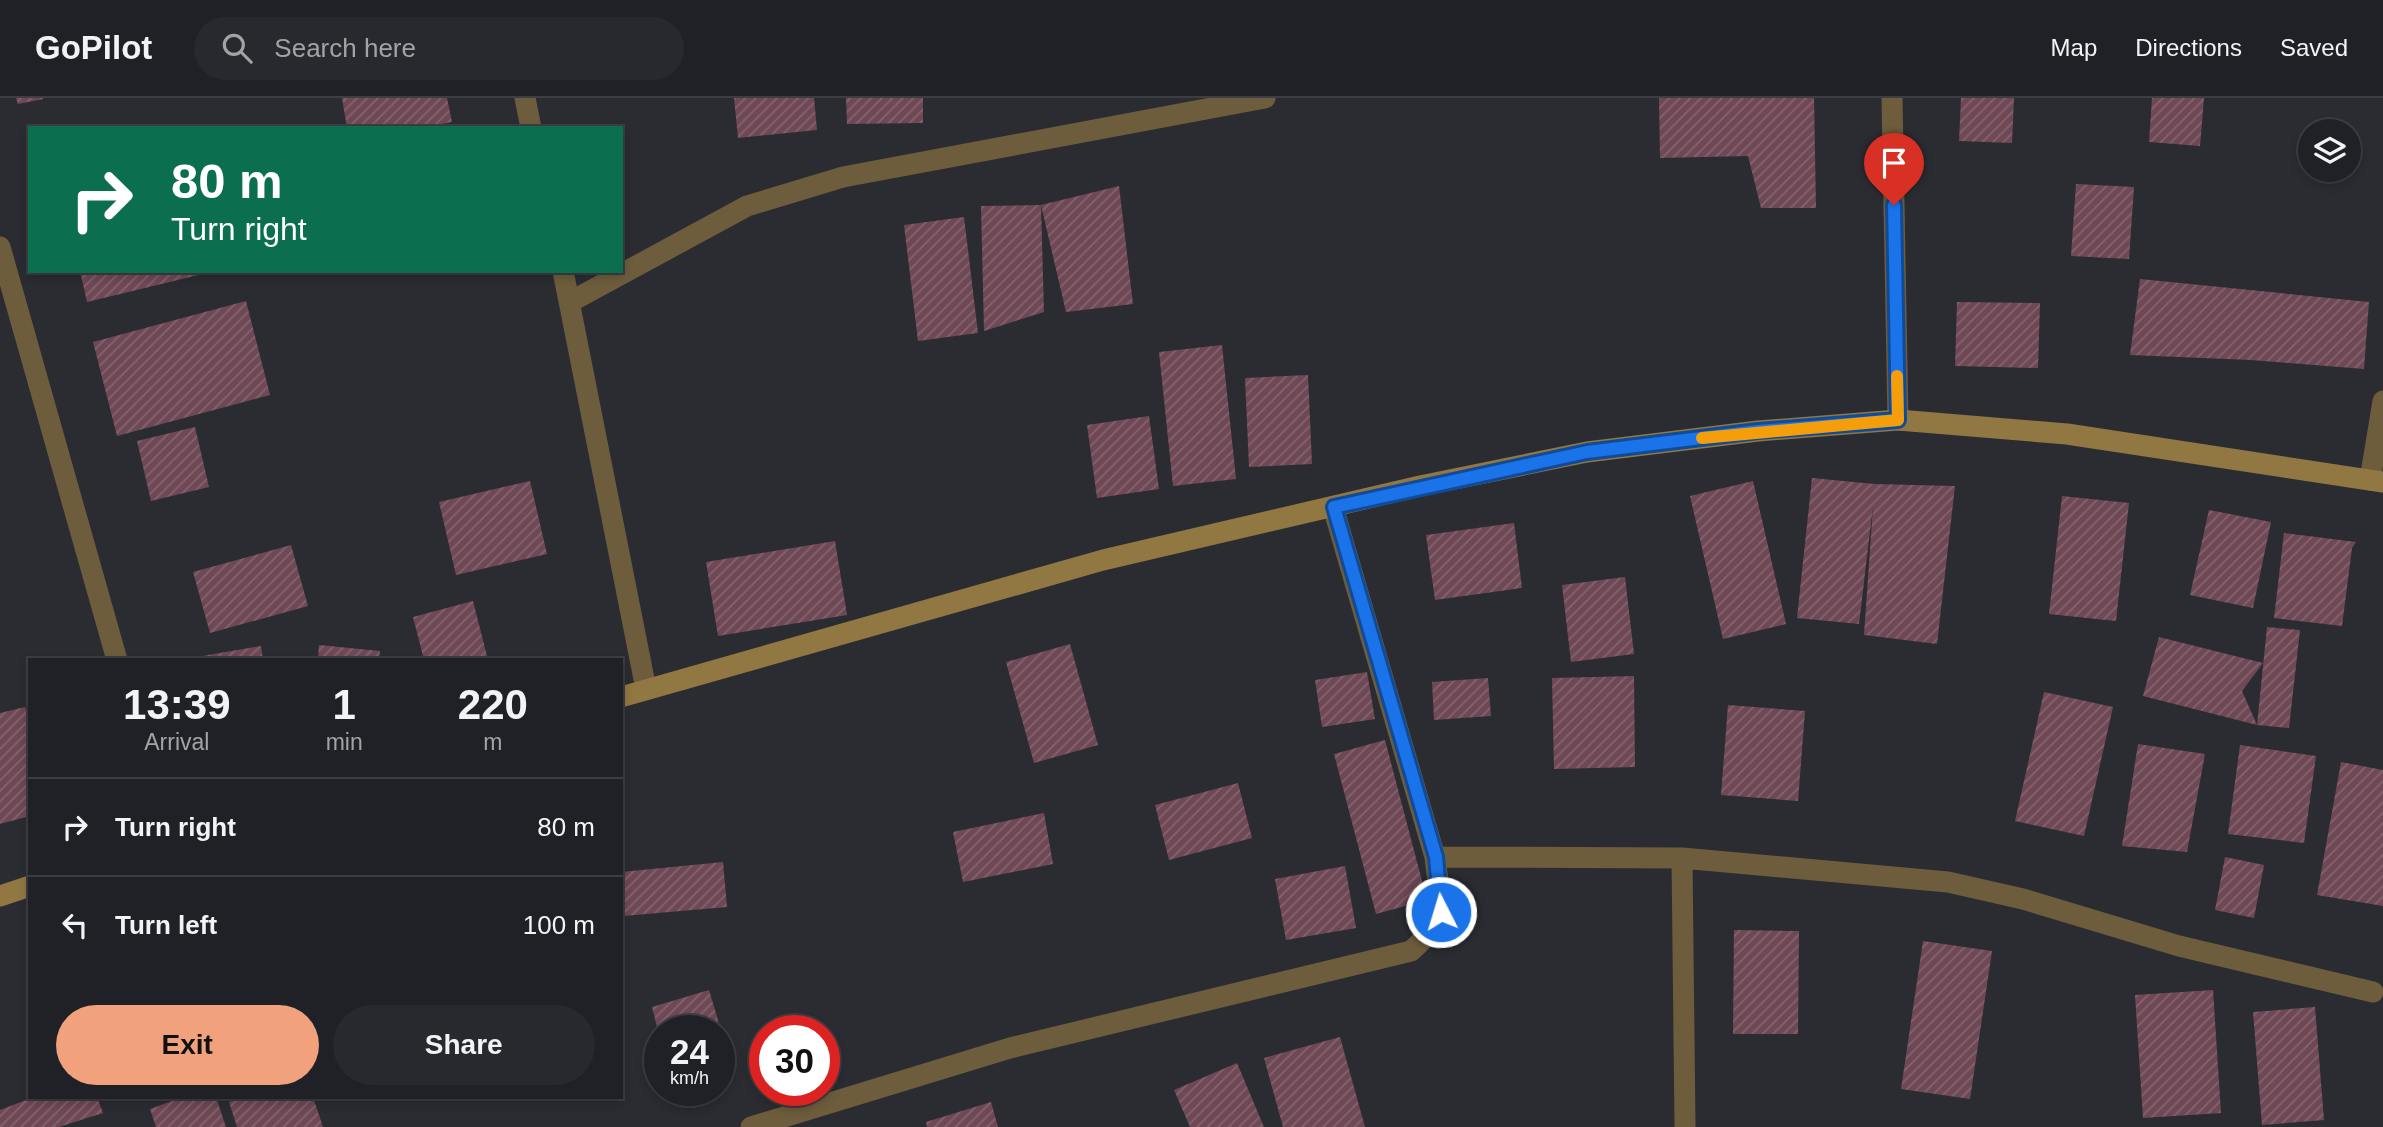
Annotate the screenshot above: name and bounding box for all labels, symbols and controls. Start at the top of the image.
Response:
search box [194,17,684,80]
text: GoPilot [35,29,152,66]
icon: search [218,29,256,67]
text: Search here [274,33,416,63]
text: Map [2051,34,2097,61]
text: Directions [2135,34,2242,61]
text: Saved [2280,34,2348,61]
map controls [2298,119,2361,182]
button: layers [2298,119,2361,182]
pin [1864,133,1924,205]
icon: arrive [1875,144,1913,182]
icon: right [56,154,147,245]
text: 80 m [171,154,283,208]
text: Turn right [171,211,307,247]
text: 13:39 [123,681,231,728]
text: 1 [332,681,356,728]
text: 220 [458,681,528,728]
text: Arrival [144,729,209,755]
text: min [326,729,363,755]
text: m [483,729,502,755]
icon: right [56,808,94,846]
text: Turn right [115,812,236,842]
text: 80 m [537,812,595,842]
position arrow [1404,875,1478,949]
icon: left [56,906,94,944]
text: Turn left [115,910,217,940]
text: 100 m [523,910,595,940]
button: Exit [56,1005,319,1085]
button: Share [333,1005,595,1085]
speed limit sign: 30 [749,1015,840,1106]
text: 24 [670,1032,709,1071]
text: km/h [670,1068,709,1088]

